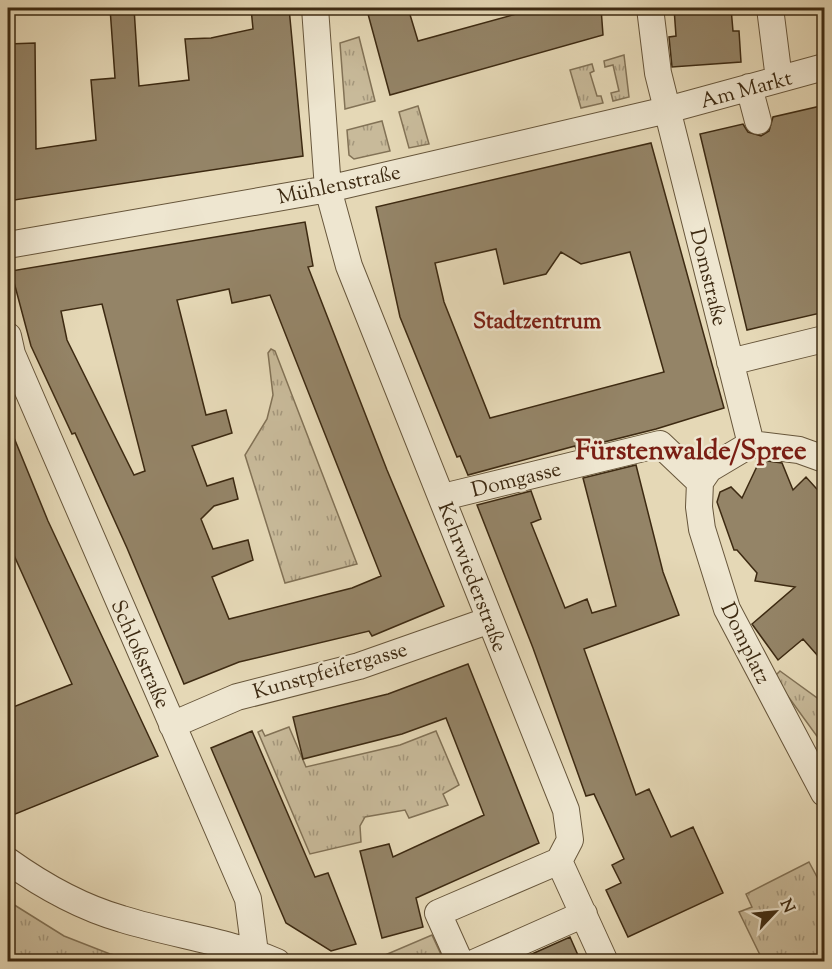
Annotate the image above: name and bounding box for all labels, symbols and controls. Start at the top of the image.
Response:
street label: Am Markt [697,64,796,118]
street label: Mühlenstraße [275,158,404,214]
street label: Domstraße [680,226,734,329]
district label: Stadtzentrum [473,307,602,339]
district label: Fürstenwalde/Spree [575,433,807,472]
street label: Domgasse [468,455,565,507]
street label: Kehrwiederstraße [429,498,514,657]
street label: Schloßstraße [102,596,177,714]
street label: Domplatz [712,598,777,690]
street label: Kunstpfeifergasse [250,636,411,708]
north arrow [745,882,805,942]
text: N [773,896,799,918]

